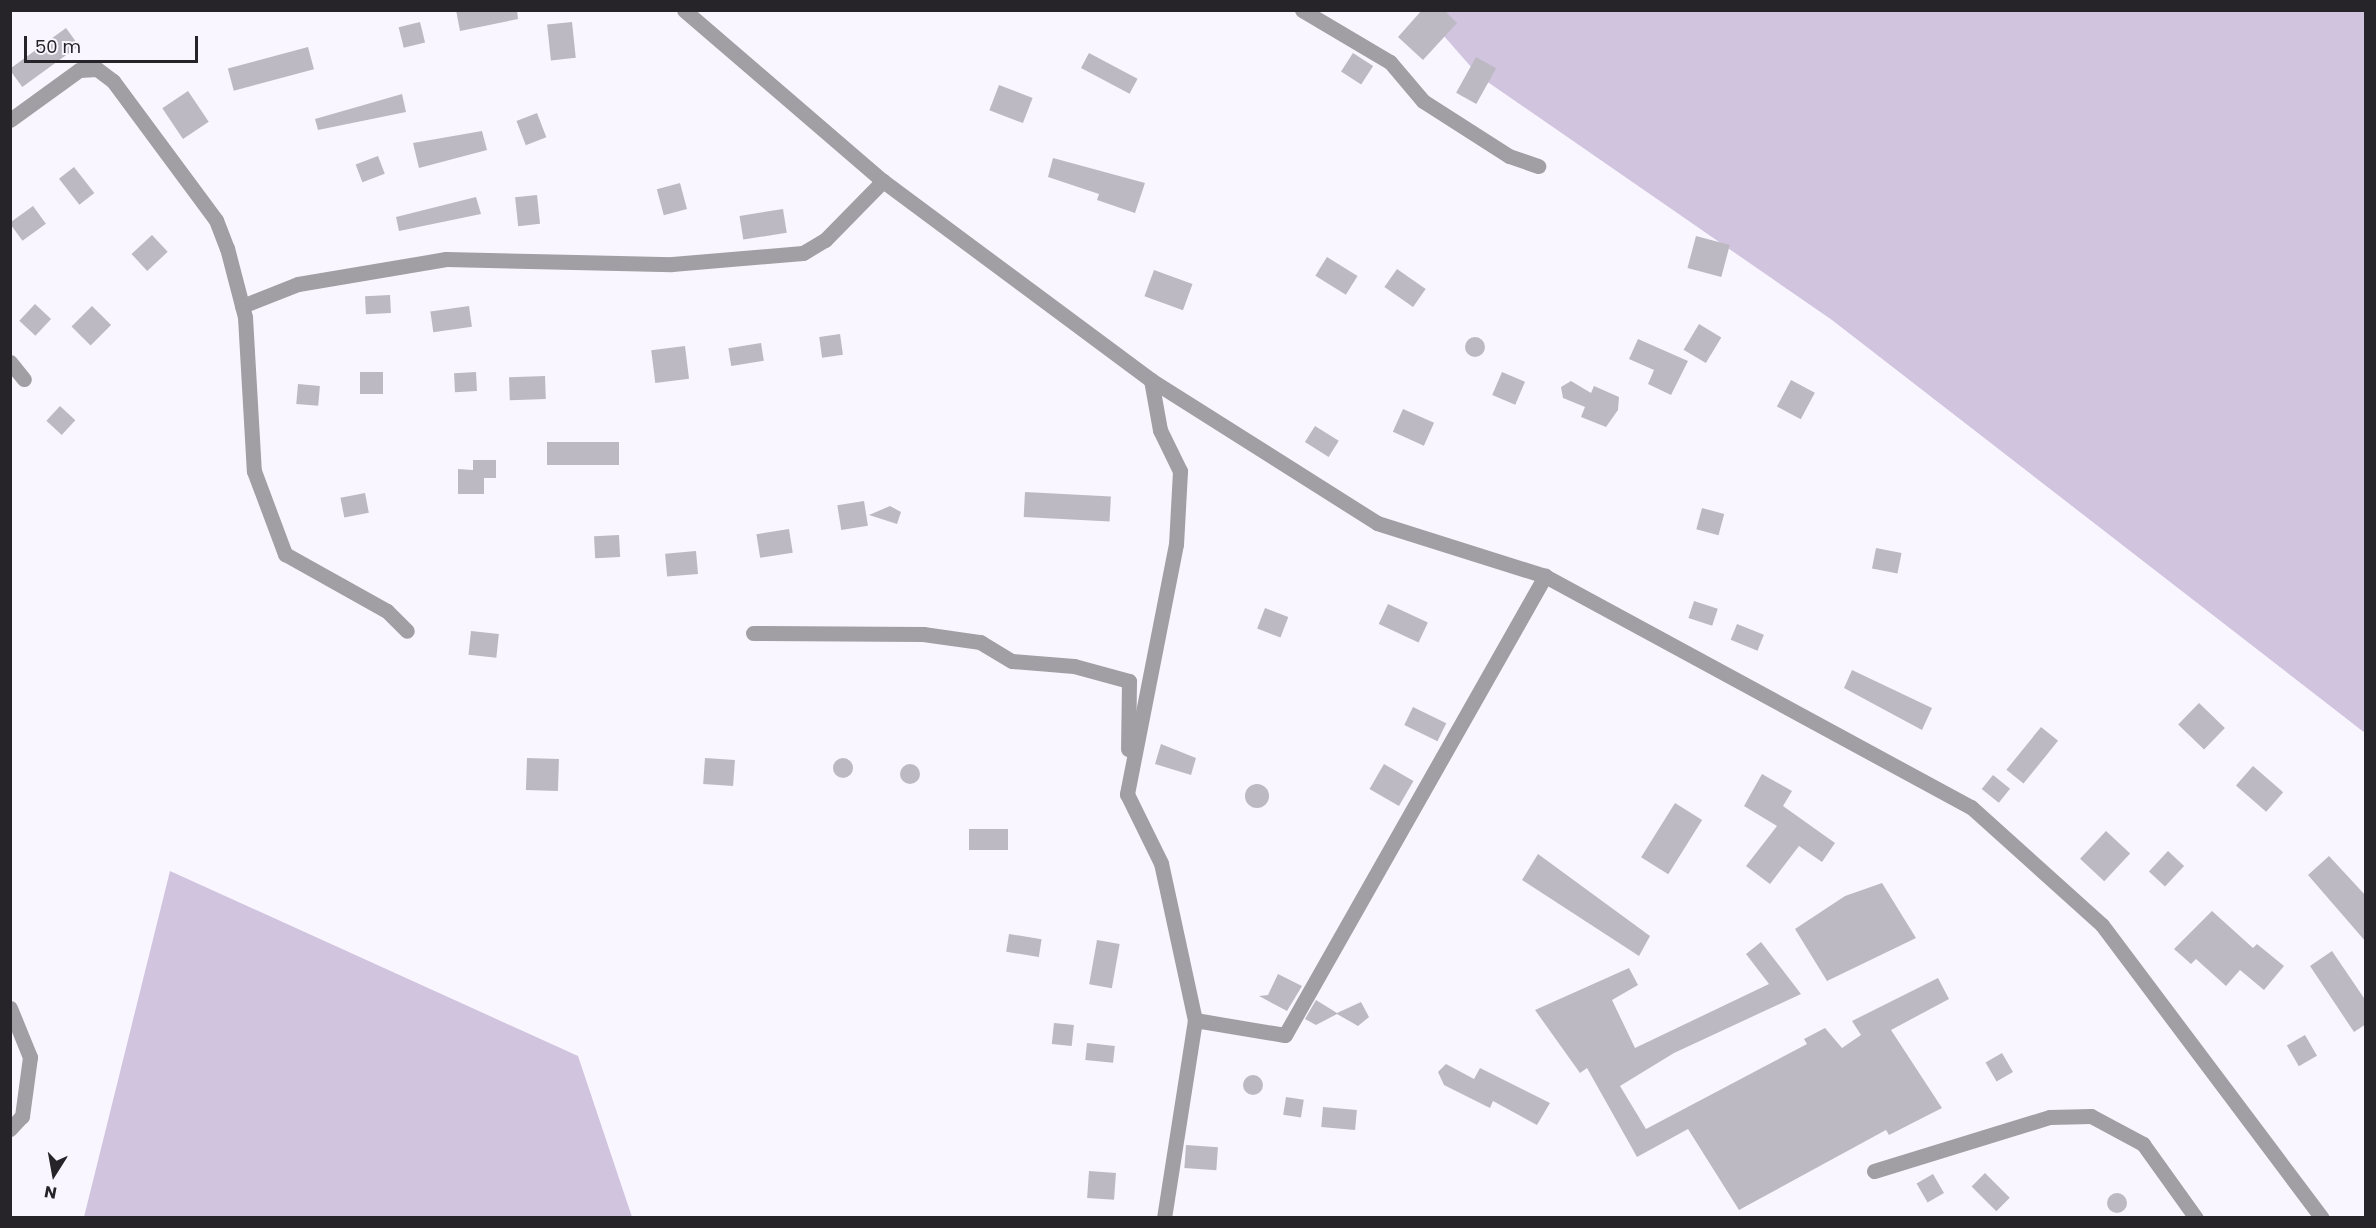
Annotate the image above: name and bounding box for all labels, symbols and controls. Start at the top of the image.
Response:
scale bar [27,24,201,62]
text: 50 m [35,34,81,59]
north arrow [24,1144,84,1204]
text: N [42,1180,59,1205]

